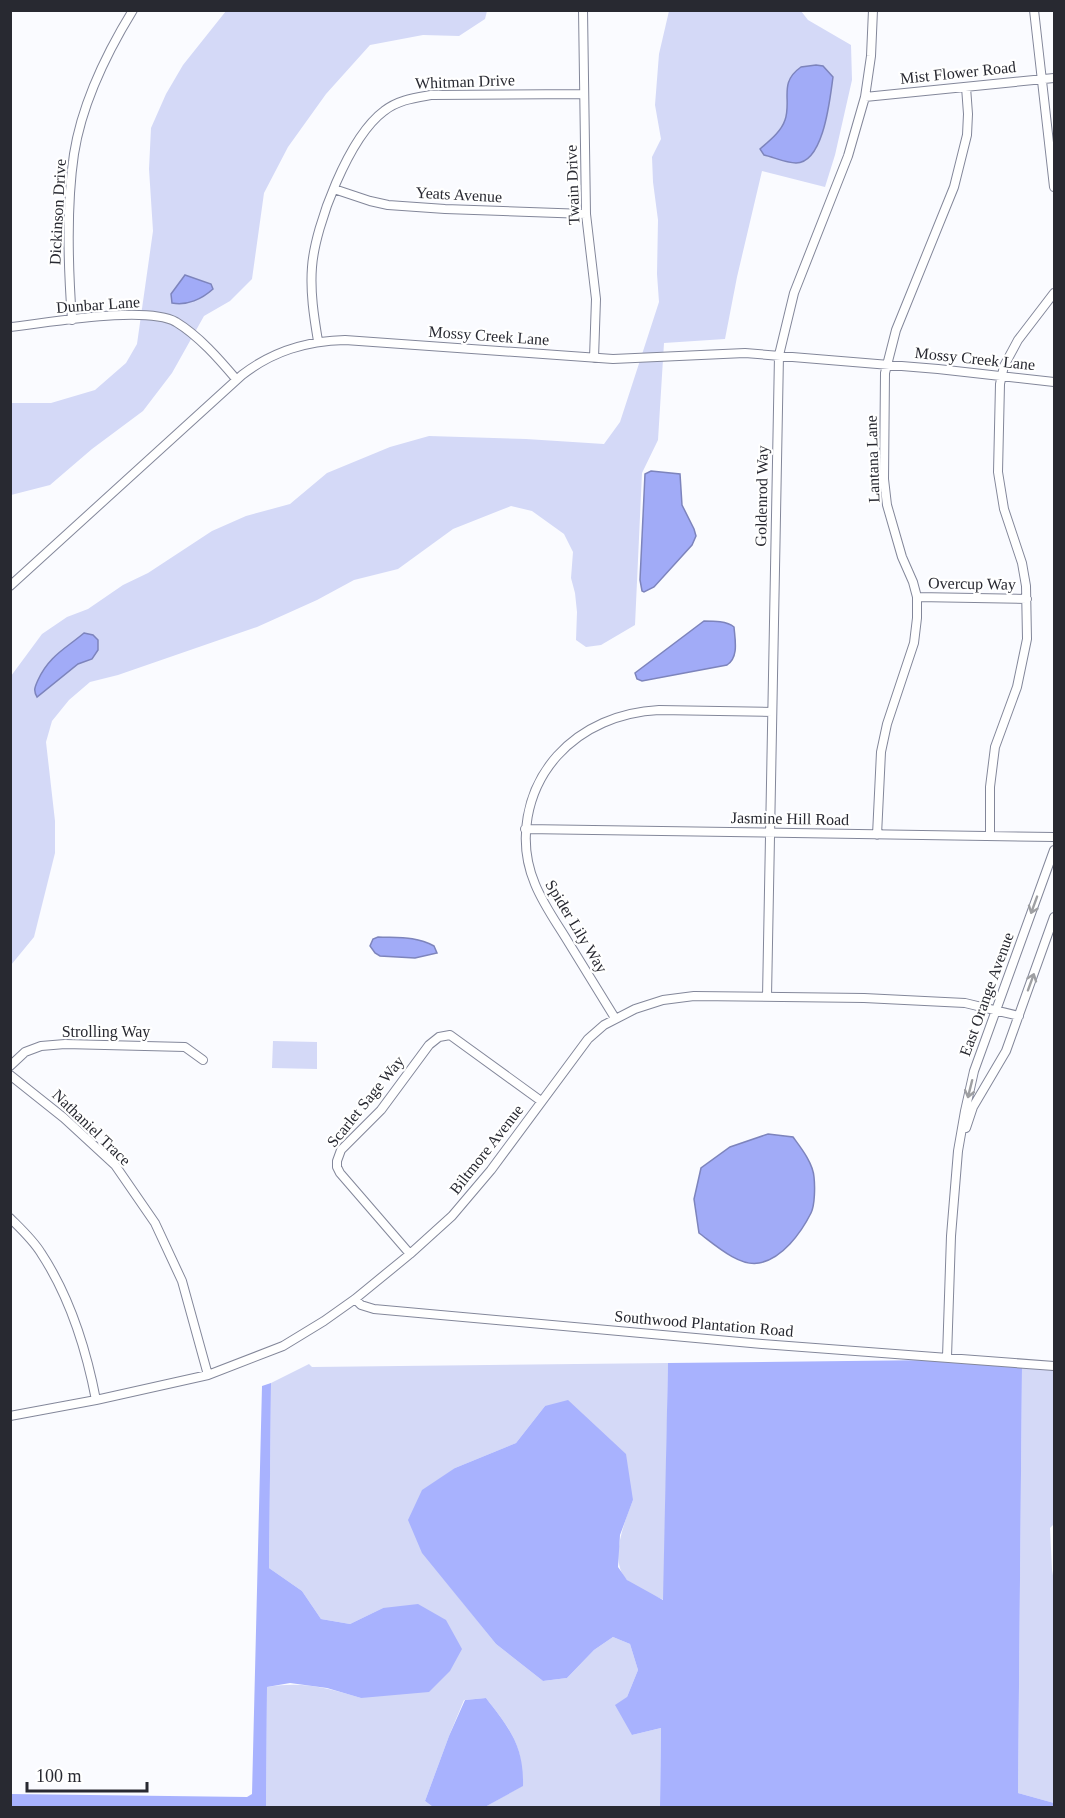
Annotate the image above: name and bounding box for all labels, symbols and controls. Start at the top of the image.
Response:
street label: Mist Flower Road [899,58,1017,87]
street label: Whitman Drive [415,71,515,92]
street label: Twain Drive [563,145,582,225]
street label: Dickinson Drive [46,159,69,265]
street label: Yeats Avenue [415,184,503,205]
street label: Dunbar Lane [56,293,141,316]
street label: Mossy Creek Lane [428,323,550,349]
street label: Mossy Creek Lane [914,344,1036,374]
street label: Lantana Lane [862,415,883,503]
street label: Goldenrod Way [752,445,772,547]
street label: Overcup Way [928,574,1016,594]
street label: Jasmine Hill Road [731,809,849,828]
street label: Spider Lily Way [541,877,611,976]
one-way arrow [1028,895,1039,914]
street label: East Orange Avenue [956,930,1018,1059]
one-way arrow [1026,973,1037,992]
street label: Strolling Way [62,1023,150,1041]
street label: Scarlet Sage Way [323,1052,408,1151]
one-way arrow [963,1079,975,1098]
street label: Nathaniel Trace [49,1086,134,1169]
street label: Biltmore Avenue [446,1101,527,1197]
street label: Southwood Plantation Road [614,1307,794,1340]
scale bar [27,1755,147,1793]
text: 100 m [36,1766,82,1786]

